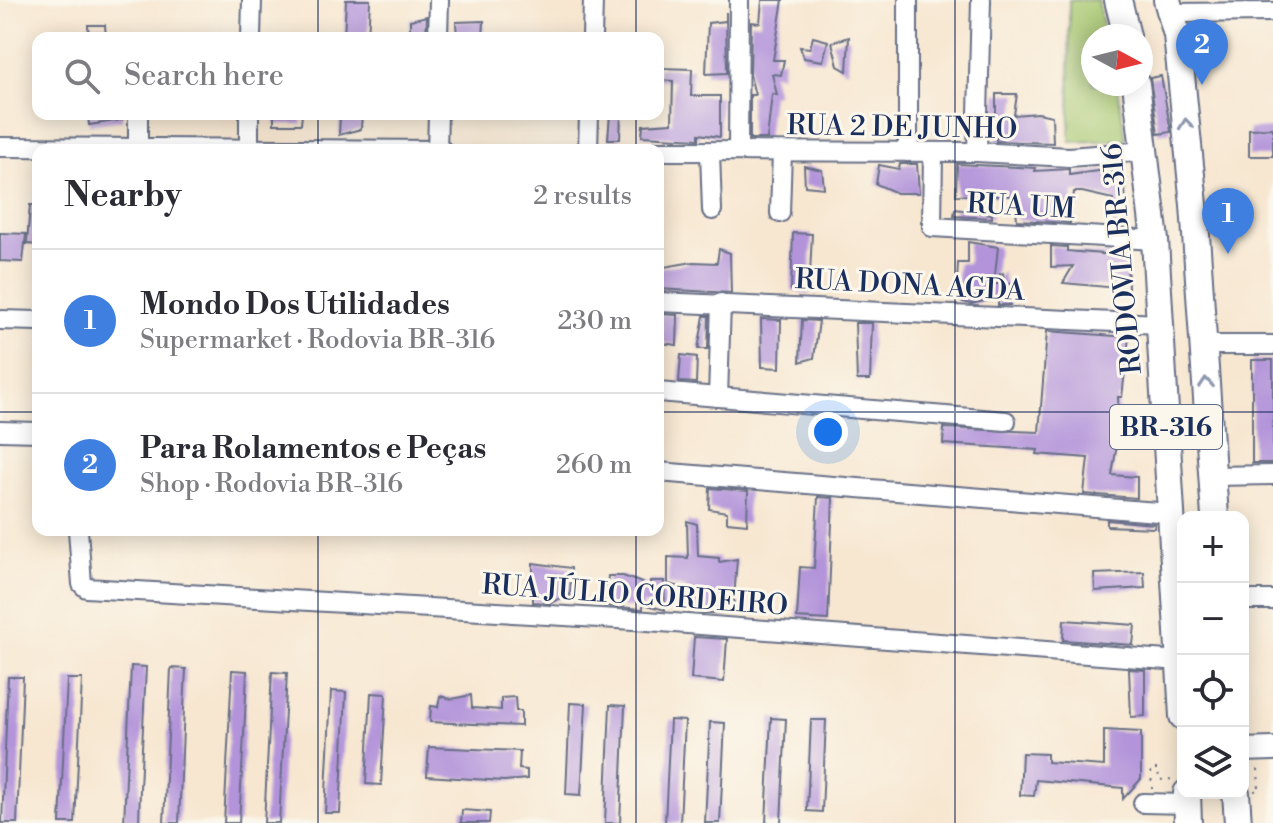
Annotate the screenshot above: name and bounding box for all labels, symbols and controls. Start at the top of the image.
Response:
pin: 2 [1176,19,1228,85]
north arrow [1081,24,1153,96]
search box [32,32,664,120]
icon: search [60,54,104,98]
text: Search here [124,57,284,95]
street label: RUA 2 DE JUNHO [786,108,1018,147]
one-way arrow [1177,117,1194,130]
street label: RODOVIA BR-316 [1095,142,1150,376]
text: Nearby [64,175,182,217]
text: 2 results [533,180,632,212]
street label: RUA UM [966,186,1076,227]
pin: 1 [1202,188,1254,254]
street label: RUA DONA AGDA [794,262,1027,309]
text: Mondo Dos Utilidades [140,286,450,324]
text: 1 [84,305,96,337]
text: 230 m [557,305,632,337]
text: Supermarket · Rodovia BR-316 [140,324,495,356]
one-way arrow [1198,376,1215,389]
road number: BR-316 [1110,405,1222,449]
your location [808,412,848,452]
text: Para Rolamentos e Peças [140,430,486,468]
text: 2 [82,449,98,481]
text: 260 m [556,449,632,481]
text: Shop · Rodovia BR-316 [140,468,403,500]
map controls [1177,511,1249,799]
button: + [1177,511,1249,583]
street label: RUA JÚLIO CORDEIRO [481,565,789,624]
button: − [1177,583,1249,655]
button: locate [1177,655,1249,727]
button: layers [1177,727,1249,799]

